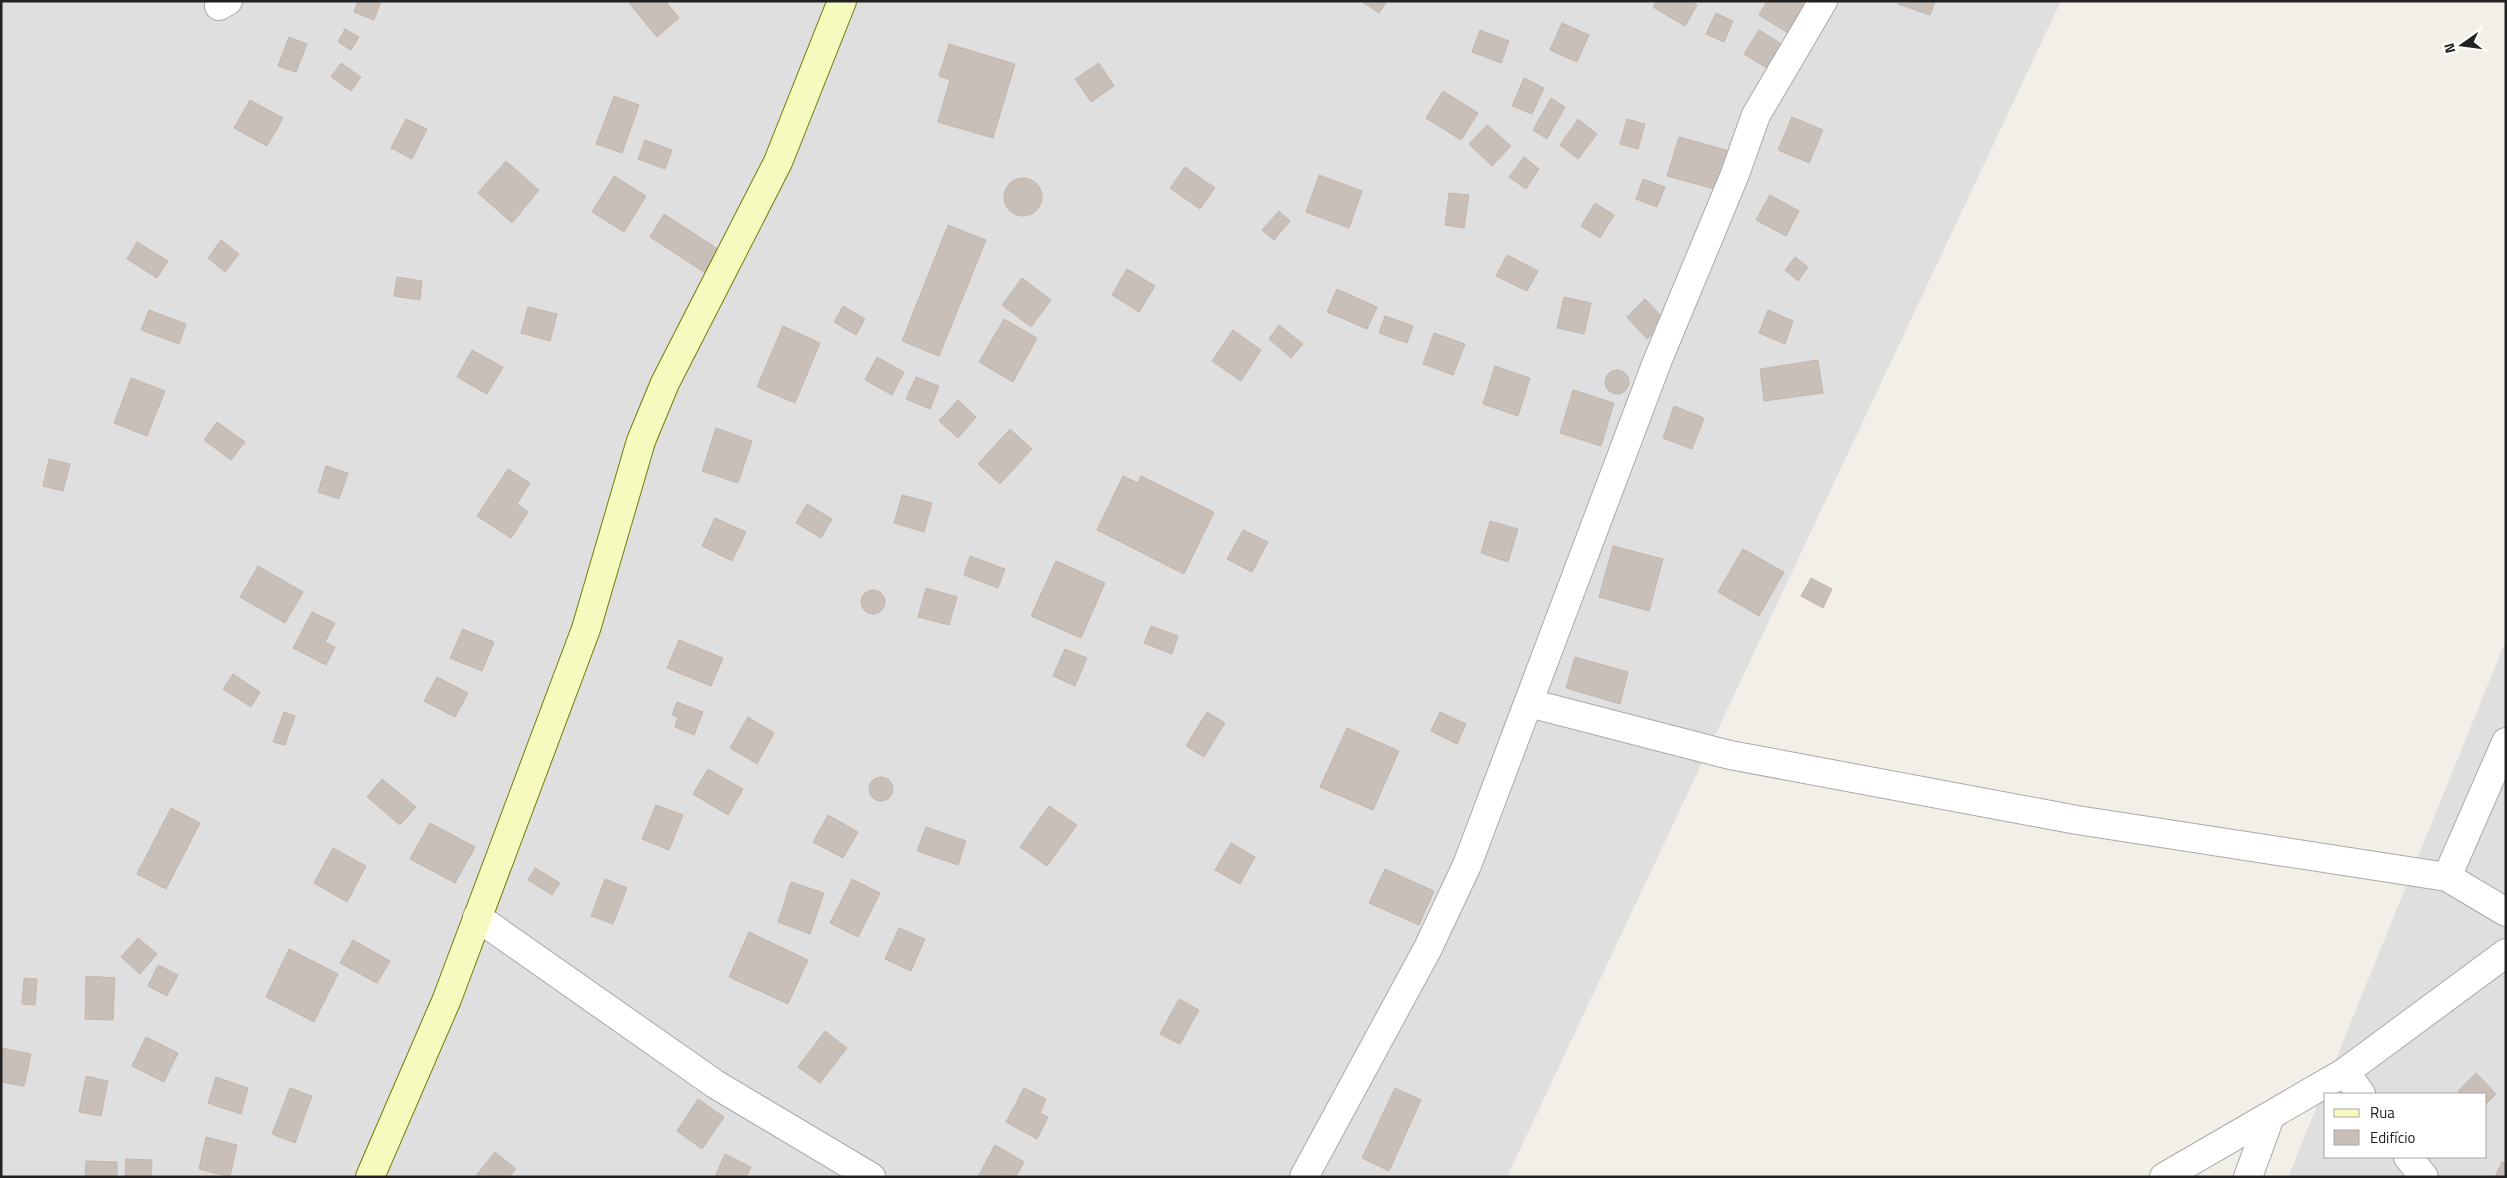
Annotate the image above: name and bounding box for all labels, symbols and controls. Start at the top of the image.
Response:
north arrow [2437,20,2487,70]
text: N [2438,41,2460,56]
legend [2324,1093,2487,1158]
text: Rua [2370,1101,2395,1124]
text: Edifício [2370,1126,2415,1149]

